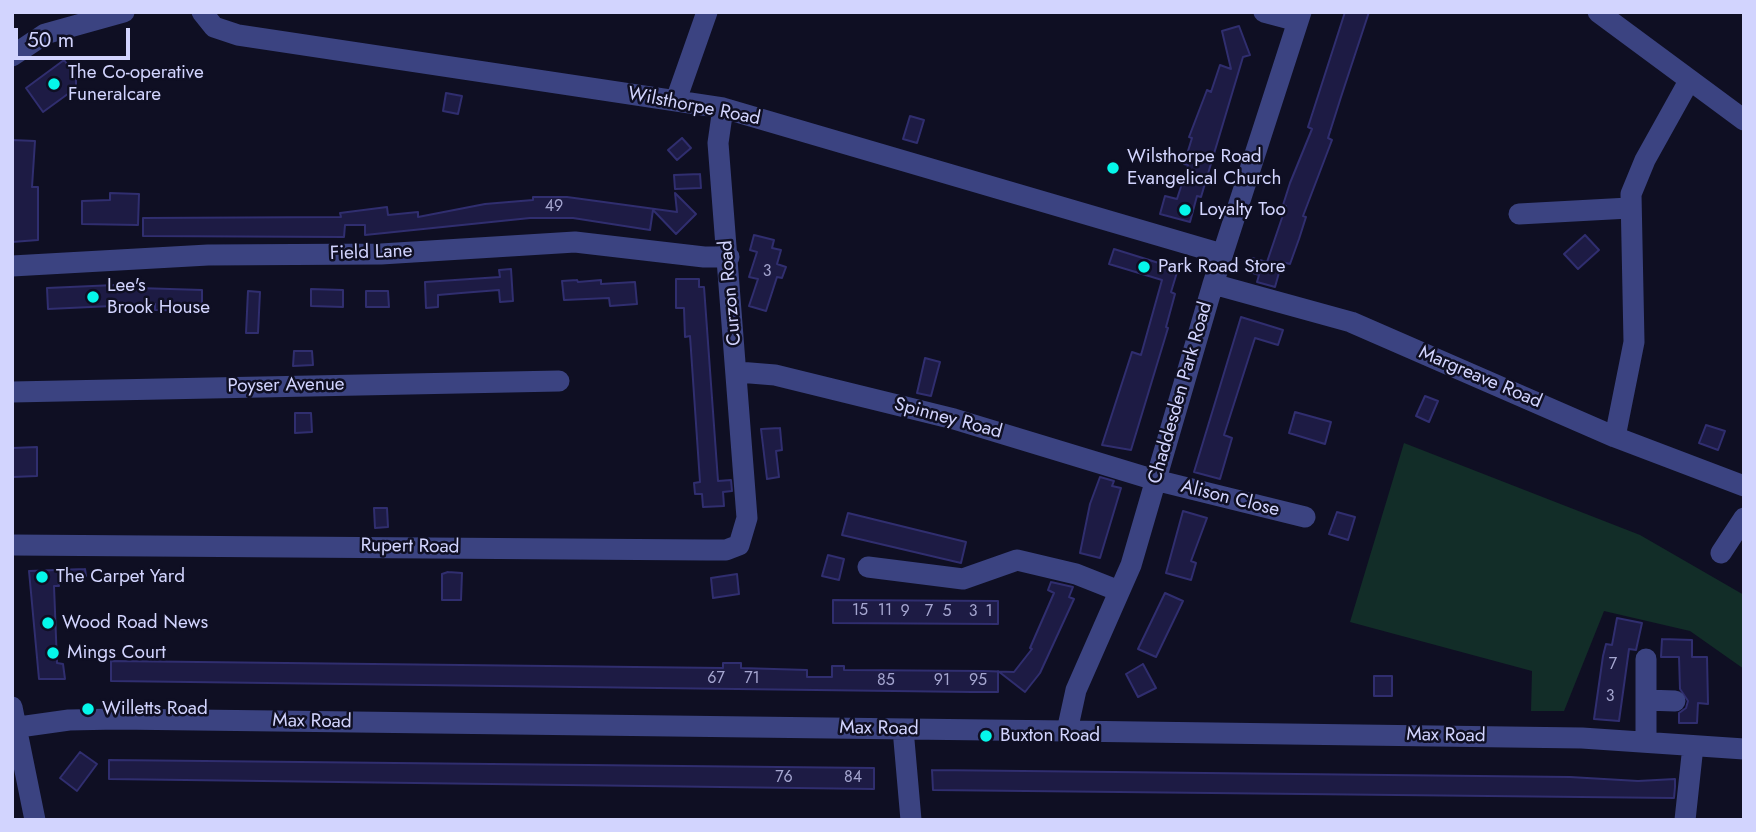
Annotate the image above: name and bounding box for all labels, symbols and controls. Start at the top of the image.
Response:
scale bar [18,14,133,58]
text: 50 m [27,25,74,55]
place label: The Co-operative Funeralcare [68,62,204,106]
marker: The Co-operative Funeralcare [46,76,62,92]
street label: Wilsthorpe Road [626,83,762,131]
place label: Wilsthorpe Road Evangelical Church [1127,146,1281,190]
marker: Wilsthorpe Road Evangelical Church [1105,160,1121,176]
house number: 49 [545,197,563,217]
place label: Loyalty Too [1199,199,1286,221]
marker: Loyalty Too [1177,202,1193,218]
street label: Curzon Road [715,239,747,347]
street label: Field Lane [329,240,413,266]
place label: Park Road Store [1158,256,1286,278]
marker: Park Road Store [1136,259,1152,275]
house number: 3 [763,262,771,282]
place label: Lee's Brook House [107,275,210,319]
marker: Lee's Brook House [85,289,101,305]
street label: Chaddesden Park Road [1144,299,1218,487]
street label: Margreave Road [1415,342,1545,414]
street label: Poyser Avenue [227,374,345,398]
street label: Spinney Road [892,394,1004,444]
street label: Alison Close [1178,476,1282,522]
street label: Rupert Road [360,535,460,559]
place label: The Carpet Yard [56,566,185,588]
marker: The Carpet Yard [34,569,50,585]
house number: 15 [852,601,868,621]
house number: 11 [878,601,892,621]
house number: 9 [900,602,910,622]
house number: 7 [925,602,933,622]
house number: 5 [942,602,952,622]
house number: 3 [969,602,977,622]
house number: 1 [985,602,993,622]
place label: Wood Road News [62,612,208,634]
marker: Wood Road News [40,615,56,631]
place label: Mings Court [67,642,166,664]
marker: Mings Court [45,645,61,661]
house number: 7 [1609,655,1617,675]
house number: 67 [707,669,725,689]
house number: 71 [744,669,760,689]
house number: 85 [877,671,895,691]
house number: 91 [934,671,950,691]
house number: 95 [969,671,987,691]
house number: 3 [1606,687,1614,707]
place label: Willetts Road [102,698,208,720]
marker: Willetts Road [80,701,96,717]
street label: Max Road [272,710,352,734]
street label: Max Road [839,717,919,741]
street label: Max Road [1406,724,1486,748]
place label: Buxton Road [1000,725,1100,747]
marker: Buxton Road [978,728,994,744]
house number: 76 [775,768,793,788]
house number: 84 [844,768,862,788]

